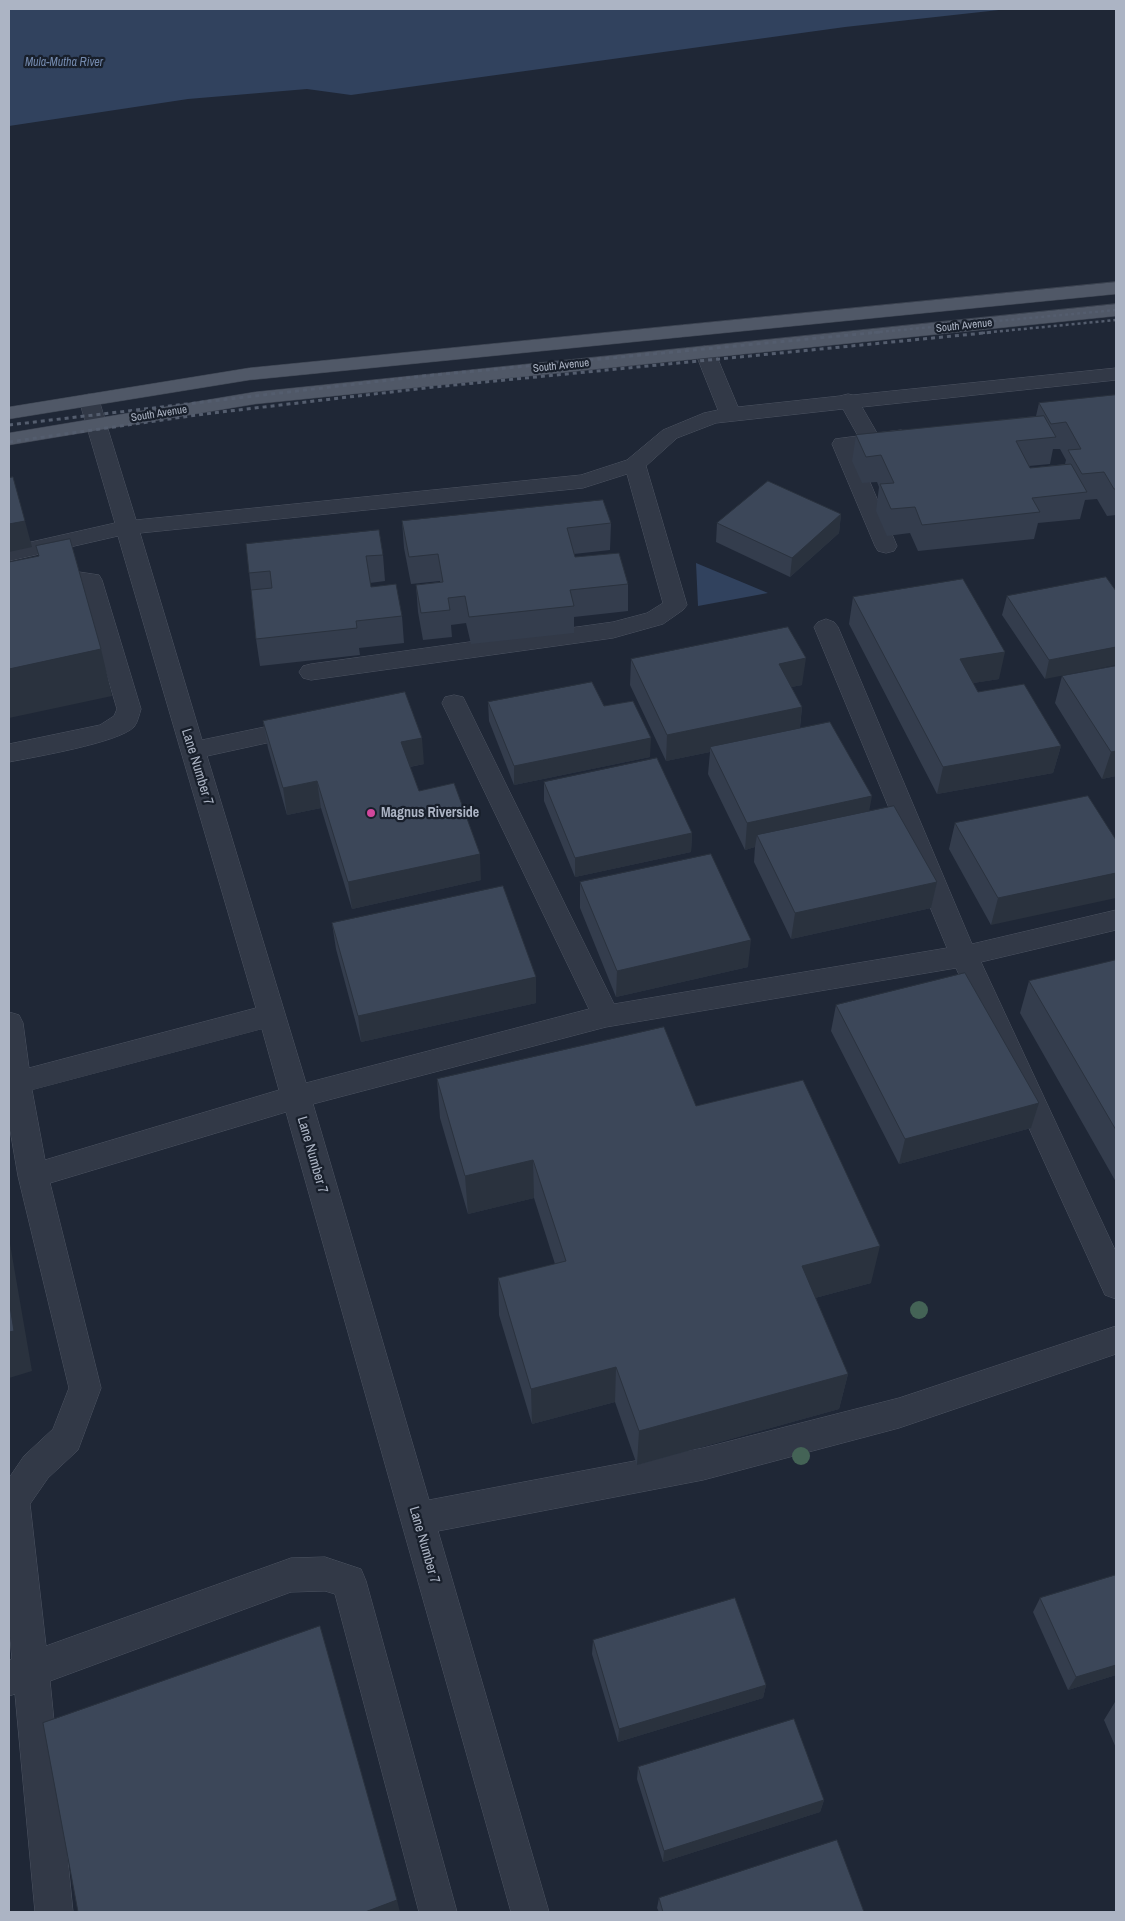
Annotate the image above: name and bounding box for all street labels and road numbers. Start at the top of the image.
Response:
street label: South Avenue [935,316,993,336]
street label: South Avenue [532,356,590,376]
street label: South Avenue [130,403,188,425]
street label: Lane Number 7 [177,727,217,807]
street label: Lane Number 7 [293,1115,331,1195]
street label: Lane Number 7 [405,1505,443,1585]

